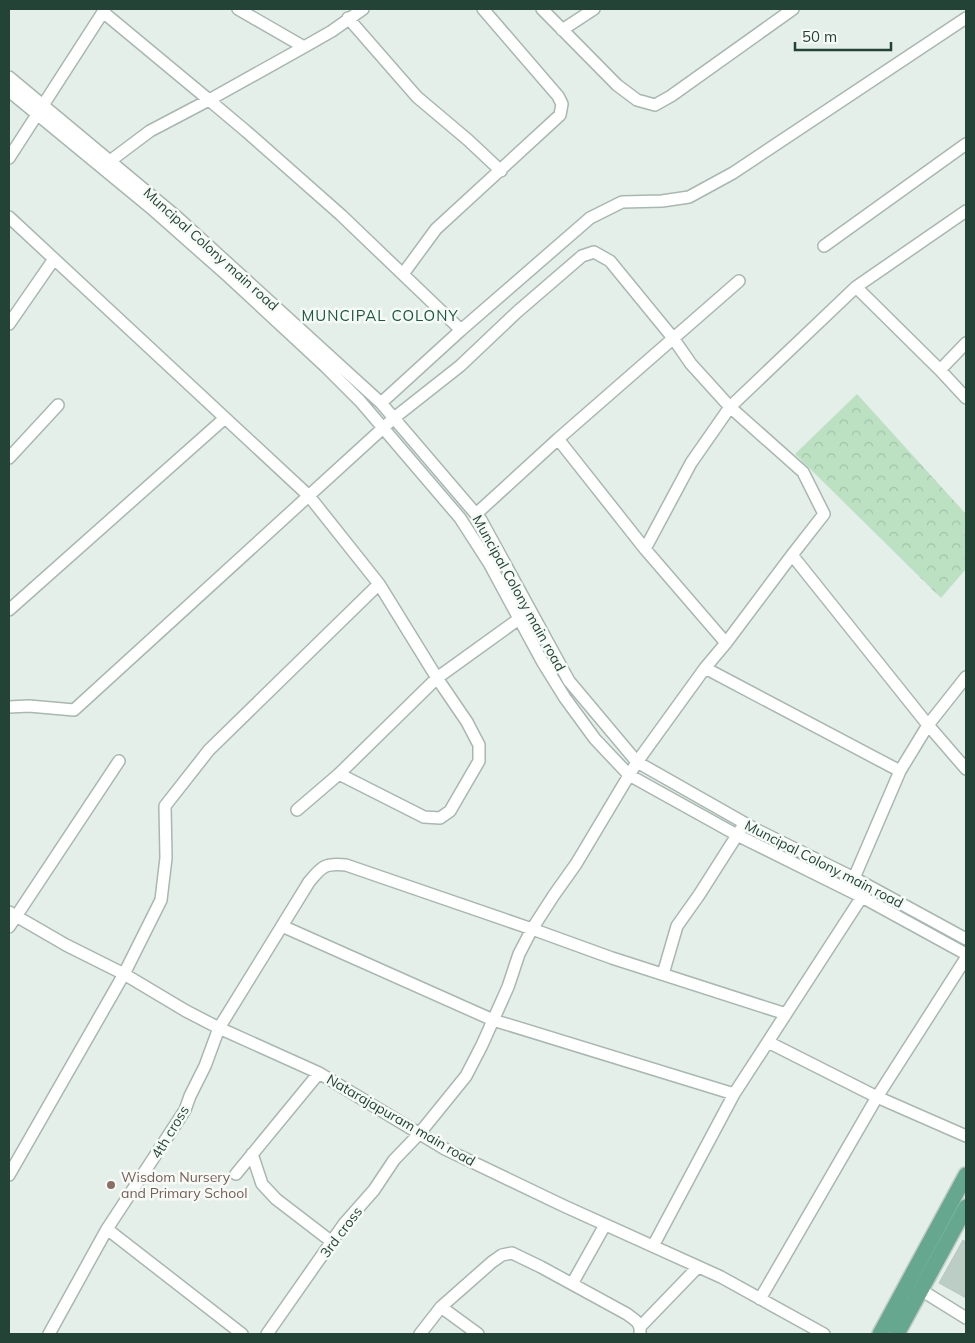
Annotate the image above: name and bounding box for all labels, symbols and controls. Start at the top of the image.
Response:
scale bar [795,20,891,52]
text: 50 m [802,27,837,46]
street label: Muncipal Colony main road [140,184,282,314]
district label: MUNCIPAL COLONY [301,306,459,325]
street label: Muncipal Colony main road [469,512,569,674]
street label: Muncipal Colony main road [742,816,906,912]
street label: Natarajapuram main road [323,1070,479,1170]
street label: 4th cross [147,1102,193,1162]
place label: Wisdom Nursery and Primary School [121,1168,248,1202]
marker: Wisdom Nursery and Primary School [105,1179,117,1191]
street label: 3rd cross [316,1203,366,1261]

